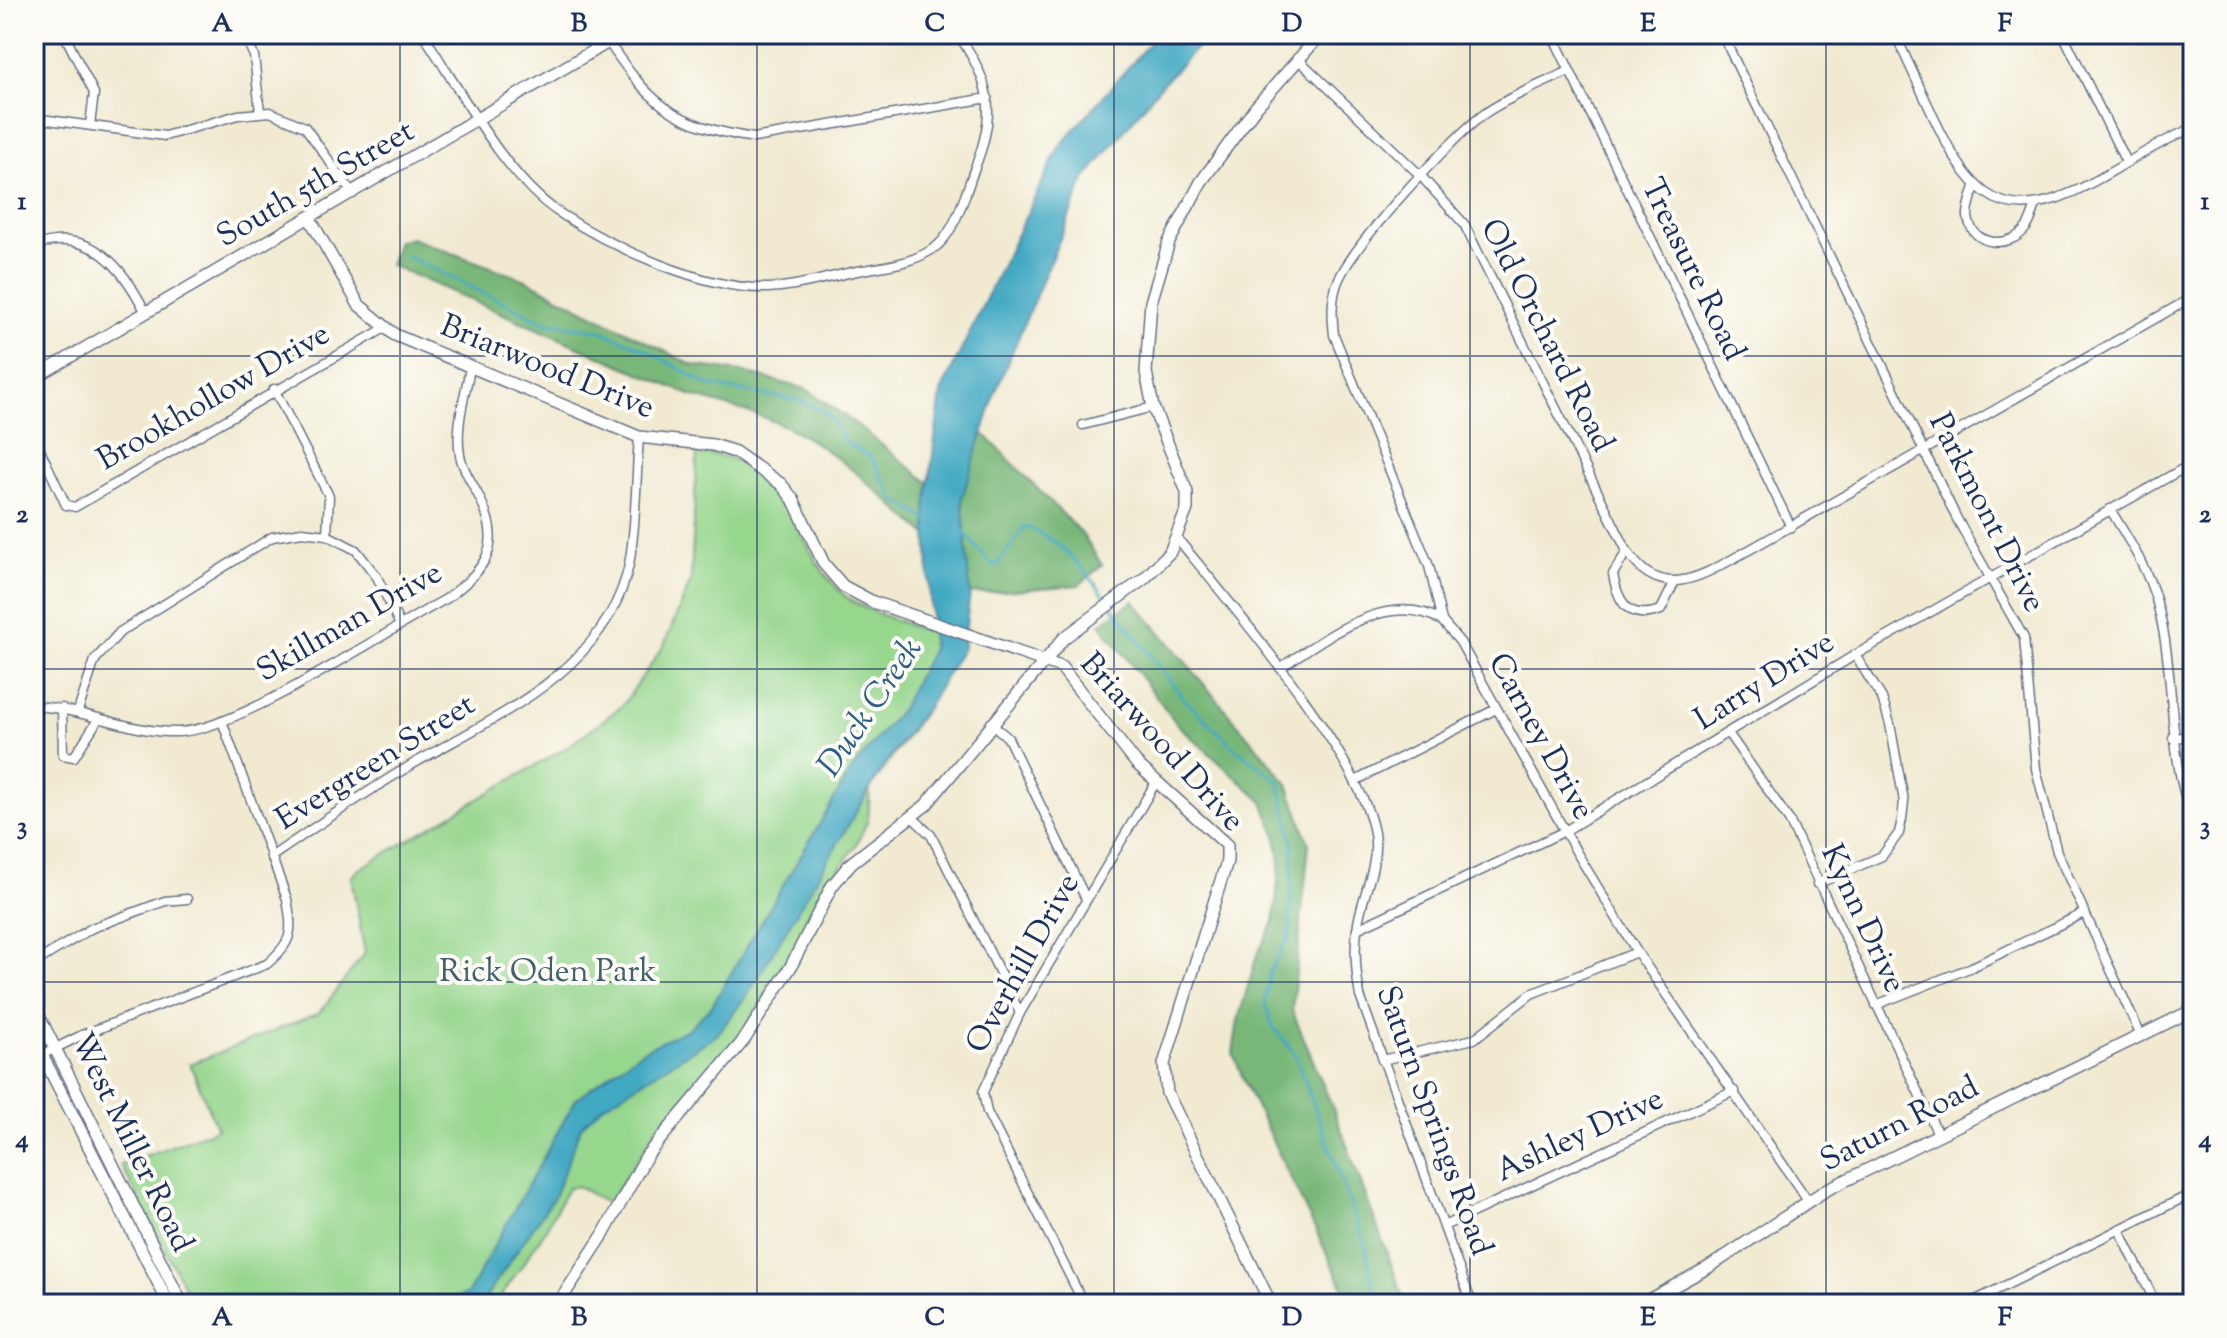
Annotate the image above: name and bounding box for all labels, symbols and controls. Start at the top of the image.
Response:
text: A [211,6,233,43]
text: B [571,6,588,43]
text: C [925,6,945,43]
text: D [1282,6,1302,43]
text: E [1640,6,1656,43]
text: F [1998,6,2013,43]
street label: South 5th Street [209,110,424,260]
street label: Treasure Road [1628,171,1756,369]
text: 1 [18,184,27,221]
text: 1 [2201,184,2210,221]
street label: Old Orchard Road [1467,211,1625,461]
street label: Briarwood Drive [433,304,661,432]
street label: Brookhollow Drive [89,313,339,483]
street label: Parkmont Drive [1916,405,2056,621]
text: 2 [16,497,29,534]
text: 2 [2199,497,2212,534]
street label: Skillman Drive [249,551,451,695]
street label: Larry Drive [1686,621,1844,743]
water label: Duck Creek [806,629,936,787]
street label: Briarwood Drive [1068,643,1254,843]
street label: Carney Drive [1475,645,1605,829]
street label: Evergreen Street [267,683,485,843]
text: 3 [17,809,27,846]
text: 3 [2200,809,2210,846]
street label: Kynn Drive [1808,837,1916,1001]
street label: Overhill Drive [956,866,1092,1062]
park label: Rick Oden Park [439,950,657,996]
street label: Saturn Springs Road [1363,980,1503,1262]
street label: West Miller Road [58,1025,204,1261]
street label: Saturn Road [1813,1065,1987,1185]
street label: Ashley Drive [1489,1077,1671,1195]
text: 4 [14,1122,29,1159]
text: 4 [2197,1122,2212,1159]
text: A [211,1300,233,1337]
text: B [571,1300,588,1337]
text: C [925,1300,945,1337]
text: D [1282,1300,1302,1337]
text: E [1640,1300,1656,1337]
text: F [1998,1300,2013,1337]

